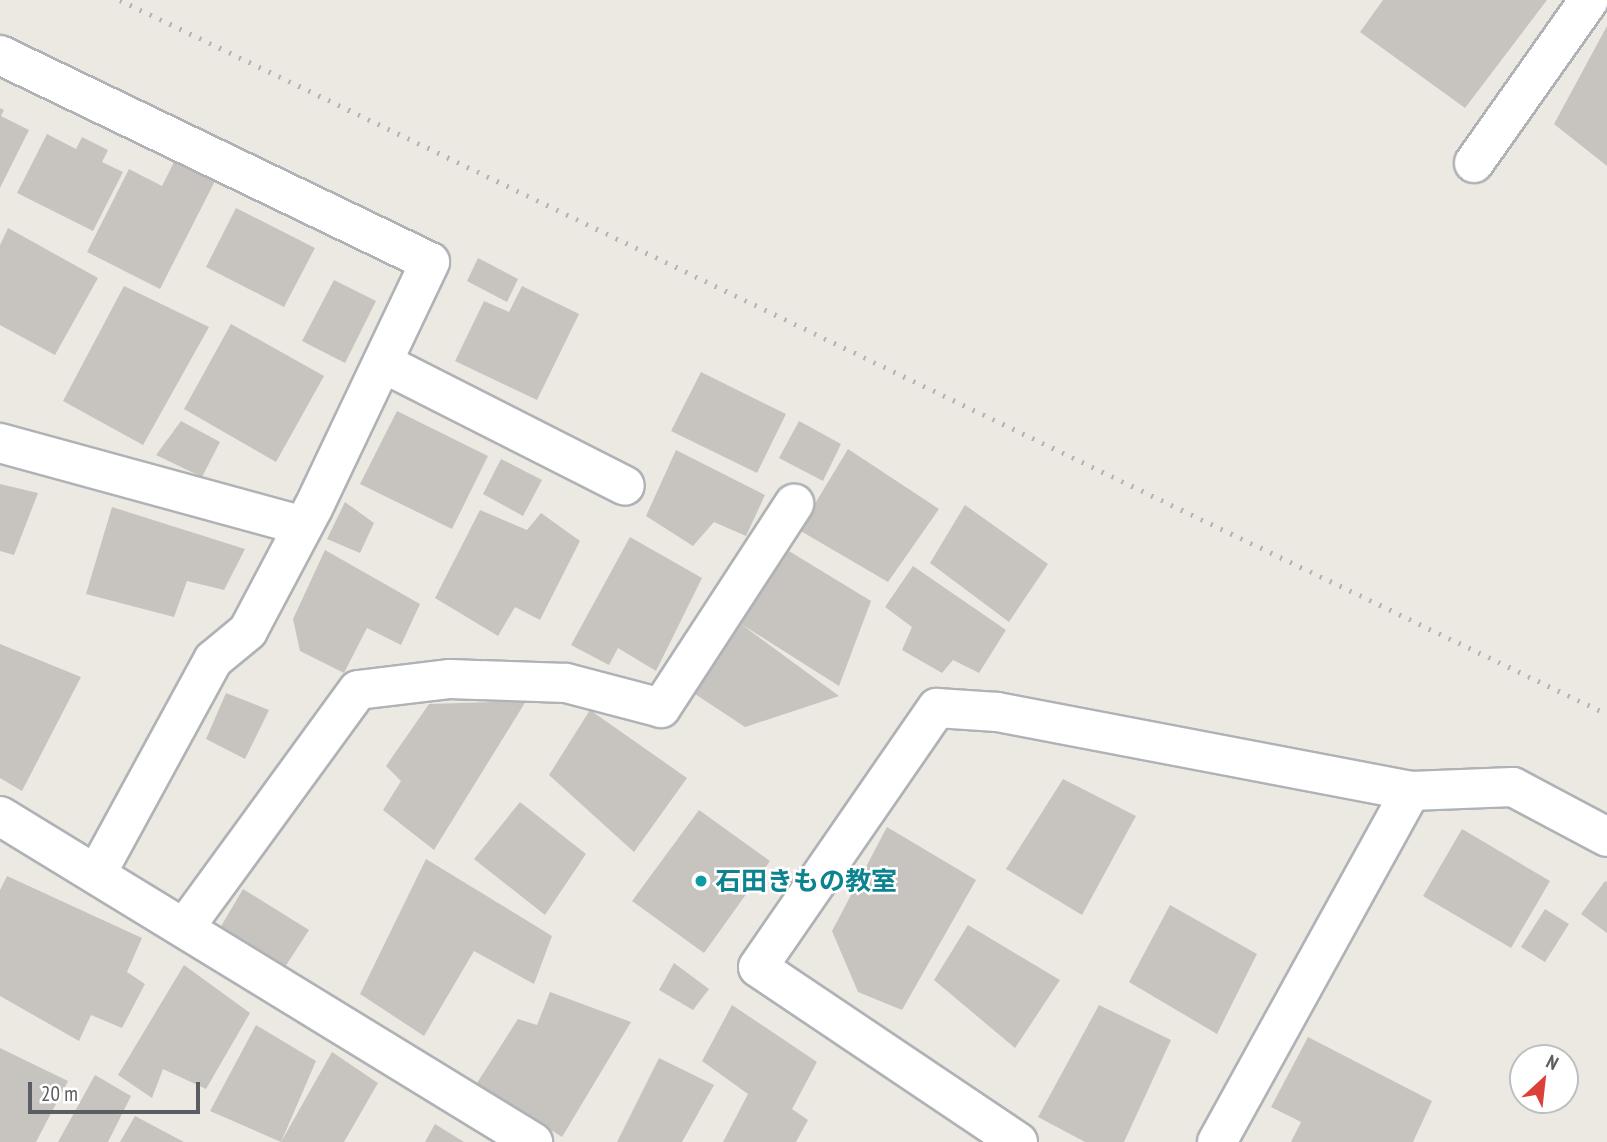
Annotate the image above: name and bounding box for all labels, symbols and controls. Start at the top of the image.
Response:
place label: 石田きもの教室 [715,865,897,897]
marker: 石田きもの教室 [693,873,709,889]
north arrow [1509,1044,1579,1114]
text: N [1543,1049,1563,1075]
scale bar [32,1068,203,1112]
text: 20 m [41,1080,78,1107]

